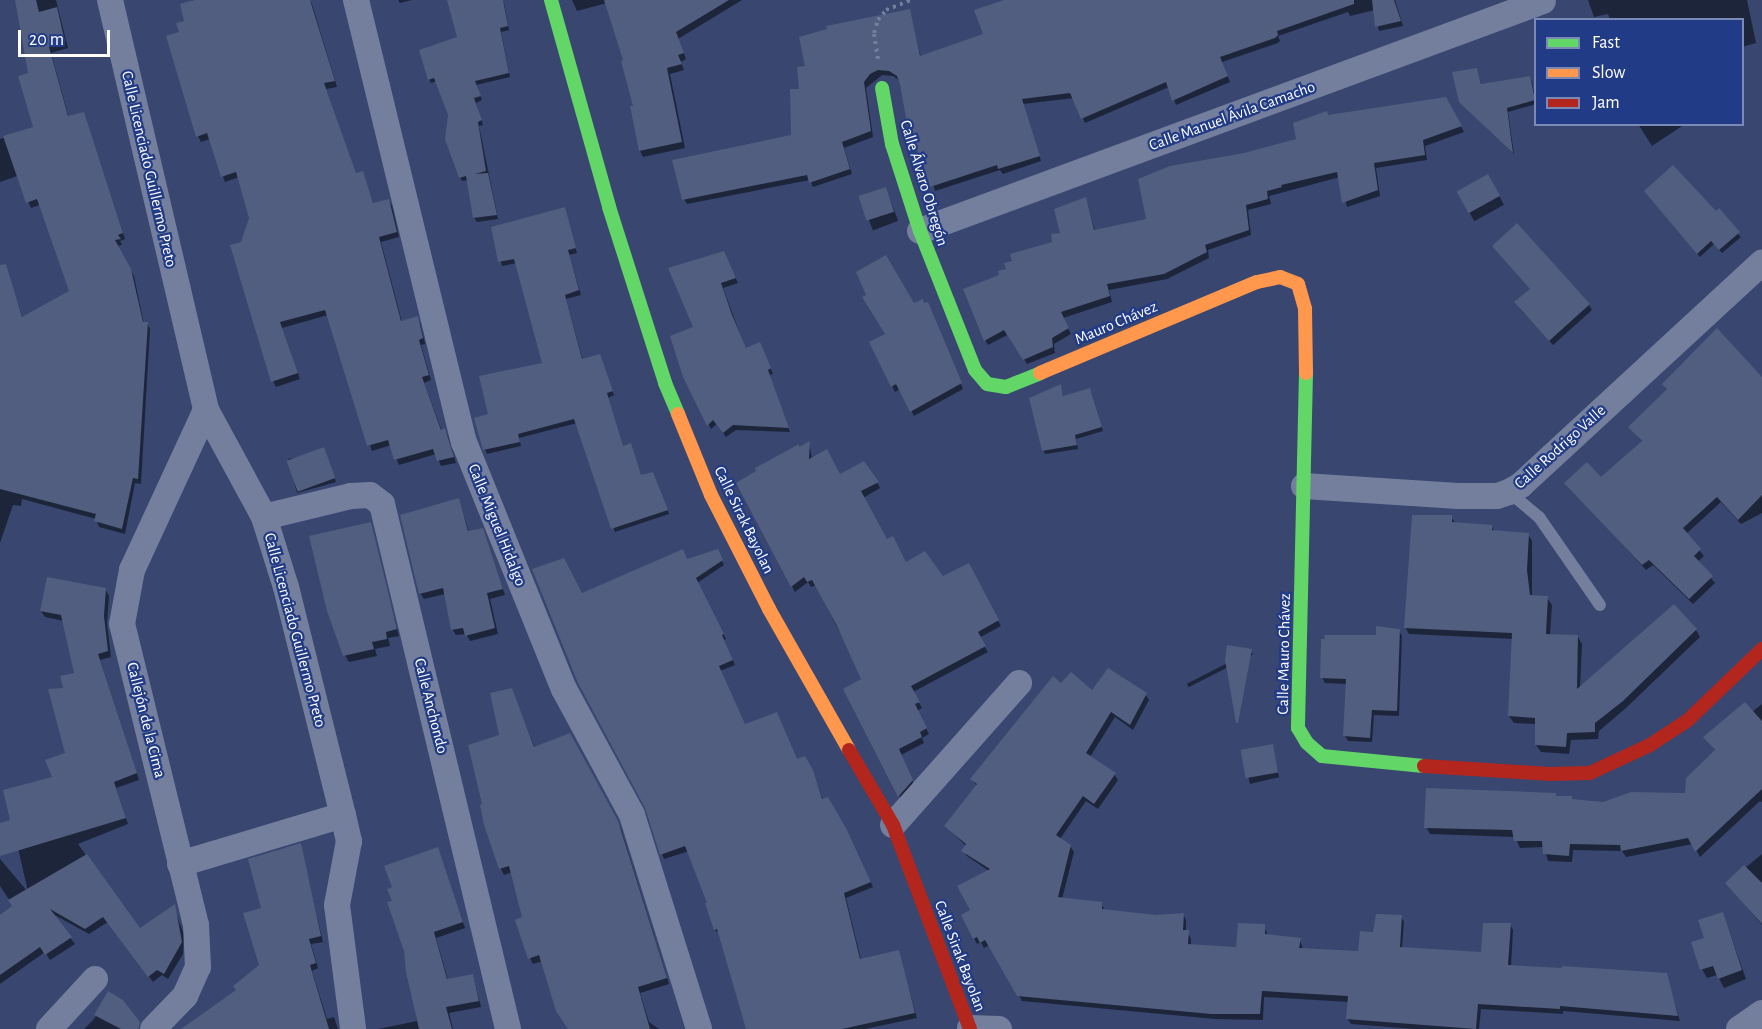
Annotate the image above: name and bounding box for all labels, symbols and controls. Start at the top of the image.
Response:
scale bar [21,18,112,56]
legend [1534,18,1744,126]
text: 20 m [29,31,64,49]
text: Fast [1592,34,1620,52]
text: Slow [1592,64,1625,82]
street label: Calle Licenciado Guillermo Preto [117,69,181,269]
street label: Calle Manuel Ávila Camacho [1146,77,1318,155]
text: Jam [1592,94,1620,112]
street label: Calle Álvaro Obregón [896,118,952,248]
street label: Mauro Chávez [1072,297,1160,349]
street label: Calle Rodrigo Valle [1510,401,1610,493]
street label: Calle Miguel Hidalgo [464,461,530,589]
street label: Calle Sirak Bayolan [710,463,778,577]
street label: Calle Licenciado Guillermo Preto [260,531,330,729]
street label: Calle Mauro Chávez [1273,593,1295,715]
street label: Calle Anchondo [410,656,452,756]
street label: Callejón de la Cima [122,660,170,780]
street label: Calle Sirak Bayolan [930,898,990,1014]

